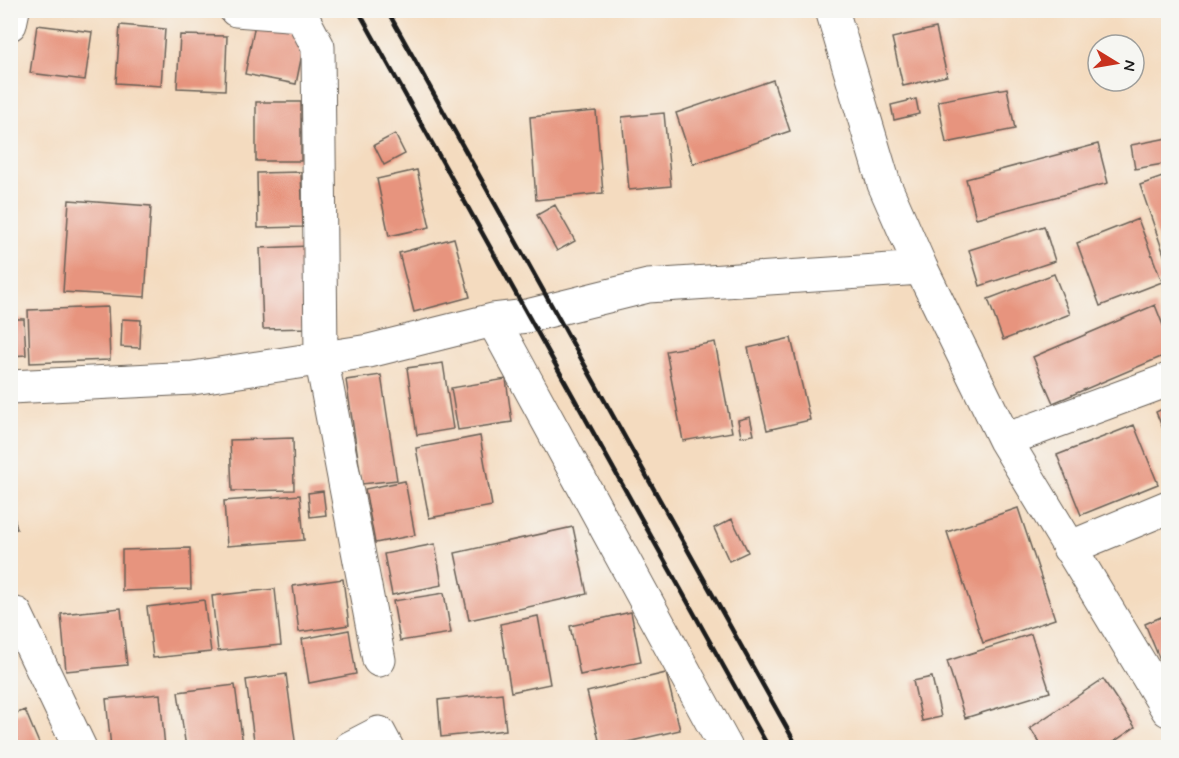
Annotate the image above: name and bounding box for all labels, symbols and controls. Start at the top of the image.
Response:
north arrow [1086,33,1146,93]
text: N [1118,58,1141,73]

